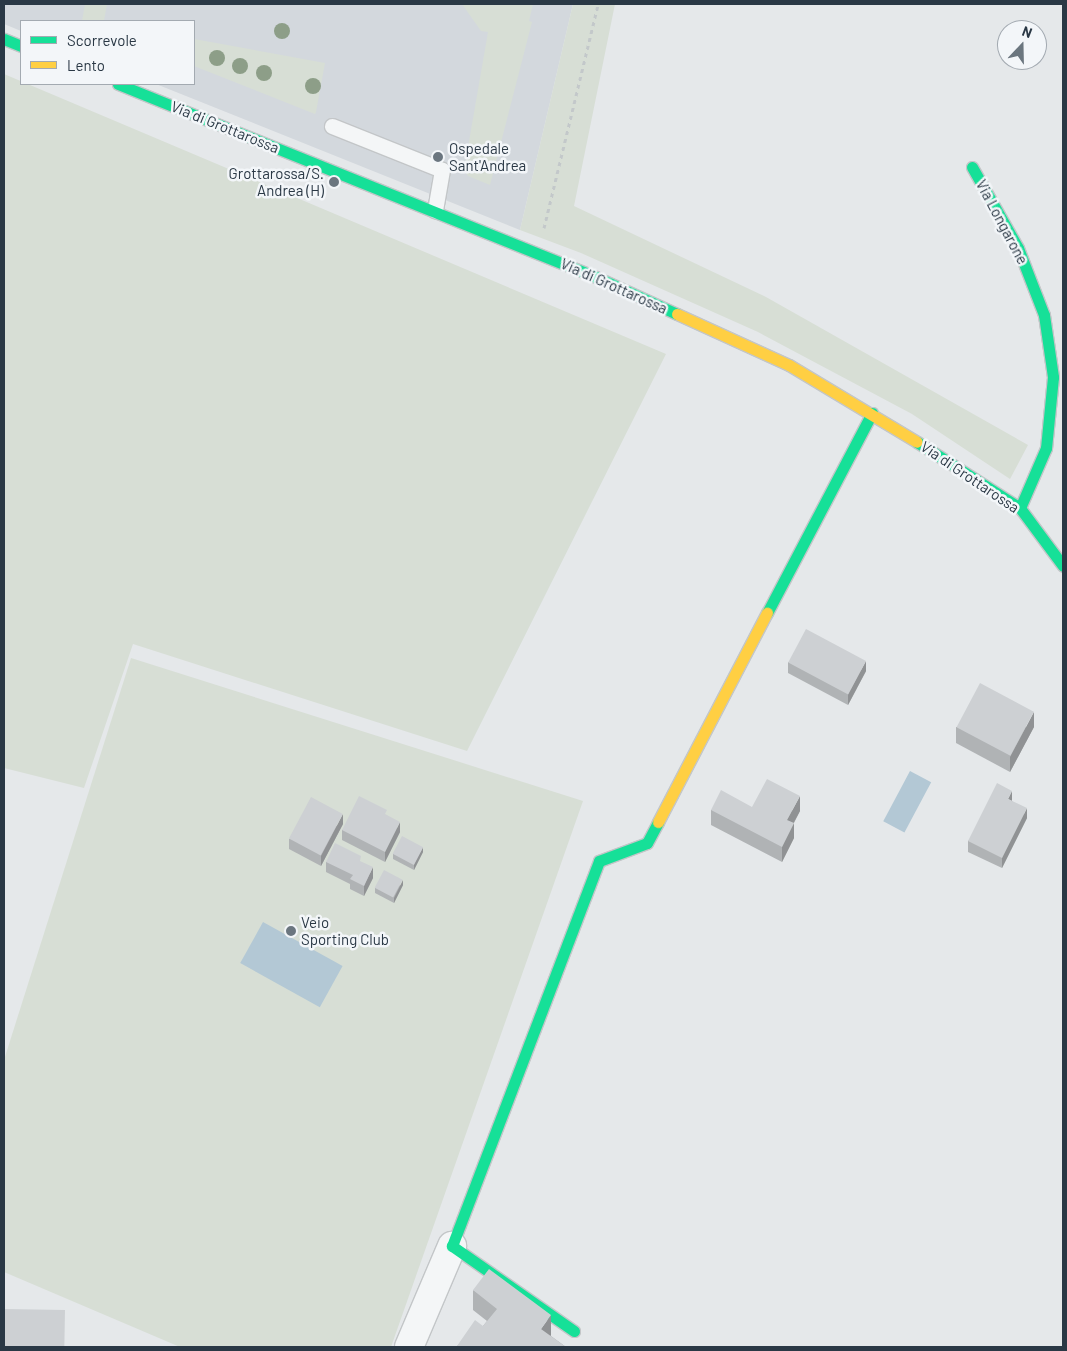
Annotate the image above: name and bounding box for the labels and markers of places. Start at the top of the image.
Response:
place label: Ospedale Sant'Andrea [449,139,526,174]
marker: Ospedale Sant'Andrea [431,150,445,164]
place label: Grottarossa/S. Andrea (H) [229,164,324,199]
marker: Grottarossa/S. Andrea (H) [328,176,340,188]
place label: Veio Sporting Club [301,913,389,948]
marker: Veio Sporting Club [285,925,297,937]

